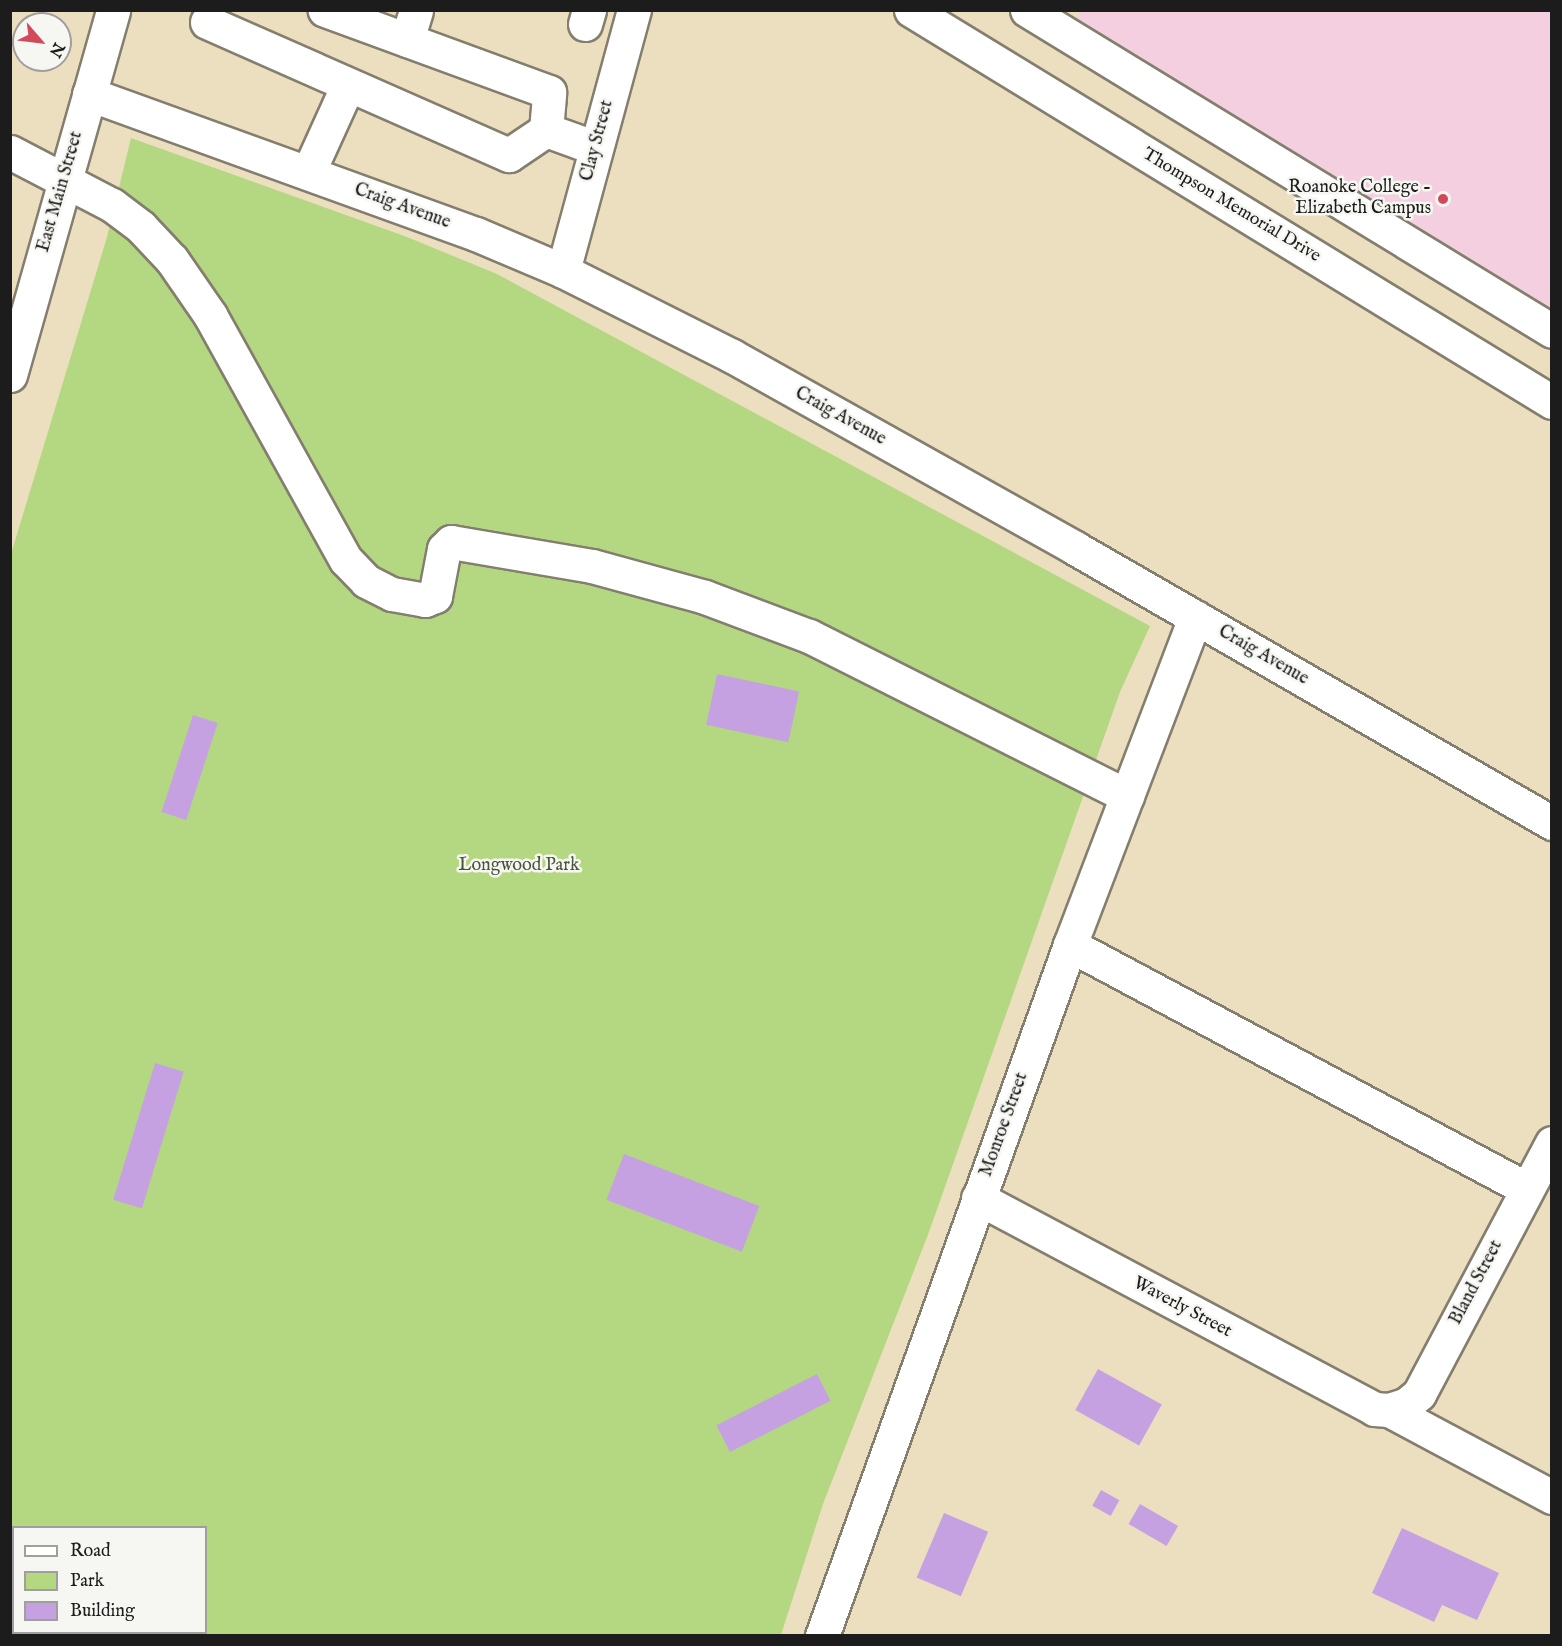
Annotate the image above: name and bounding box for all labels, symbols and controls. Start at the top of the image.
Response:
north arrow [12,12,72,72]
text: N [44,39,68,60]
street label: Clay Street [577,98,619,184]
street label: East Main Street [33,129,89,255]
street label: Thompson Memorial Drive [1138,144,1324,268]
place label: Roanoke College - Elizabeth Campus [1288,178,1431,220]
street label: Craig Avenue [351,180,453,234]
marker: Roanoke College - Elizabeth Campus [1436,192,1450,206]
street label: Craig Avenue [791,383,889,451]
street label: Craig Avenue [1214,621,1312,691]
park label: Longwood Park [458,855,580,877]
street label: Monroe Street [976,1070,1034,1180]
street label: Bland Street [1446,1237,1508,1329]
street label: Waverly Street [1129,1273,1235,1343]
legend [12,1526,207,1634]
text: Road [70,1540,111,1563]
text: Park [70,1570,104,1593]
text: Building [70,1600,135,1623]

